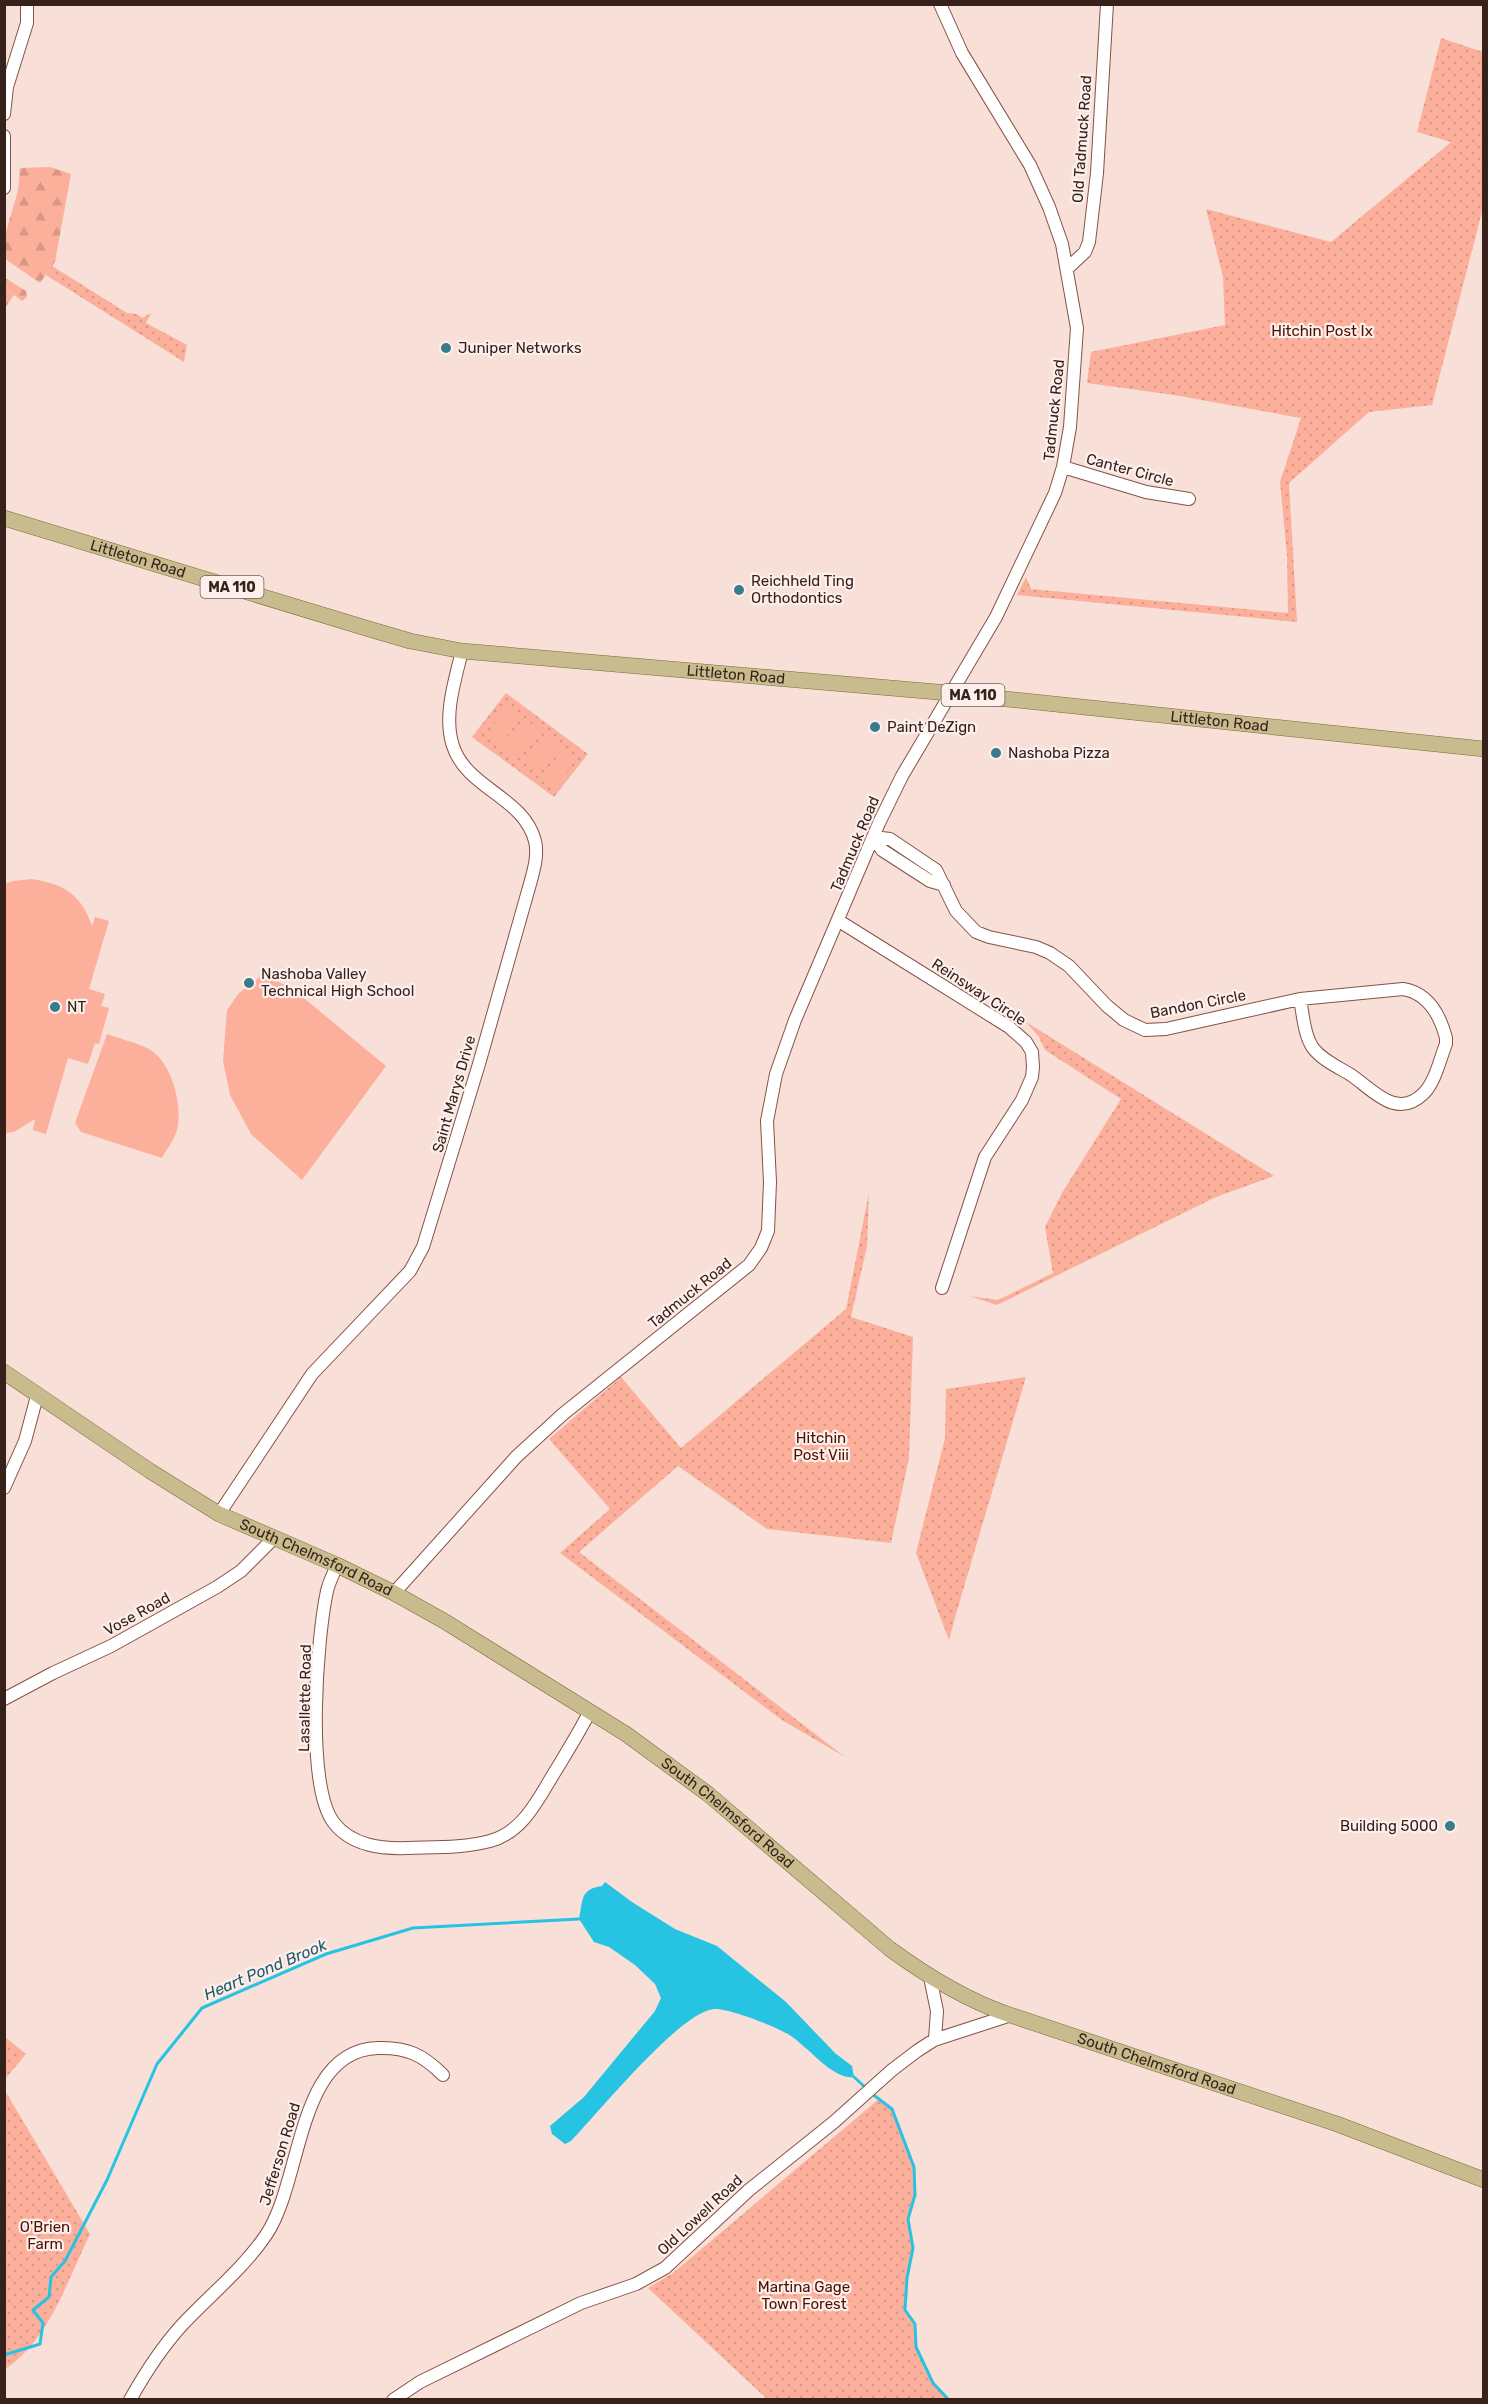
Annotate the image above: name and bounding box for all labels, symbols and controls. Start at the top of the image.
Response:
street label: Old Tadmuck Road [1069,75,1095,203]
park label: Hitchin Post Ix [1271,322,1373,340]
place label: Juniper Networks [458,339,582,357]
marker: Juniper Networks [439,341,453,355]
street label: Tadmuck Road [1040,358,1068,462]
street label: Canter Circle [1084,450,1176,490]
street label: Littleton Road [88,536,188,582]
place label: Reichheld Ting Orthodontics [751,572,854,607]
road number: MA 110 [200,576,264,598]
marker: Reichheld Ting Orthodontics [732,583,746,597]
street label: Littleton Road [686,661,786,688]
road number: MA 110 [942,684,1004,706]
street label: Littleton Road [1170,707,1270,735]
place label: Paint DeZign [887,718,976,736]
marker: Paint DeZign [868,720,882,734]
place label: Nashoba Pizza [1008,744,1110,762]
marker: Nashoba Pizza [989,746,1003,760]
street label: Tadmuck Road [827,794,883,894]
street label: Reinsway Circle [928,955,1030,1029]
place label: Nashoba Valley Technical High School [261,965,414,1000]
marker: Nashoba Valley Technical High School [242,976,256,990]
street label: Bandon Circle [1149,986,1247,1022]
place label: NT [67,998,86,1016]
marker: NT [48,1000,62,1014]
street label: Saint Marys Drive [429,1033,479,1155]
street label: Tadmuck Road [645,1254,735,1332]
park label: Hitchin Post Viii [793,1429,849,1464]
street label: South Chelmsford Road [237,1515,395,1600]
street label: Vose Road [101,1588,173,1640]
street label: Lasallette Road [295,1644,315,1752]
street label: South Chelmsford Road [658,1754,798,1872]
place label: Building 5000 [1340,1817,1438,1835]
marker: Building 5000 [1443,1819,1457,1833]
water label: Heart Pond Brook [201,1935,330,2004]
street label: South Chelmsford Road [1075,2029,1238,2099]
street label: Jefferson Road [256,2100,304,2208]
street label: Old Lowell Road [654,2171,746,2259]
park label: O'Brien Farm [20,2218,70,2253]
park label: Martina Gage Town Forest [758,2278,850,2313]

